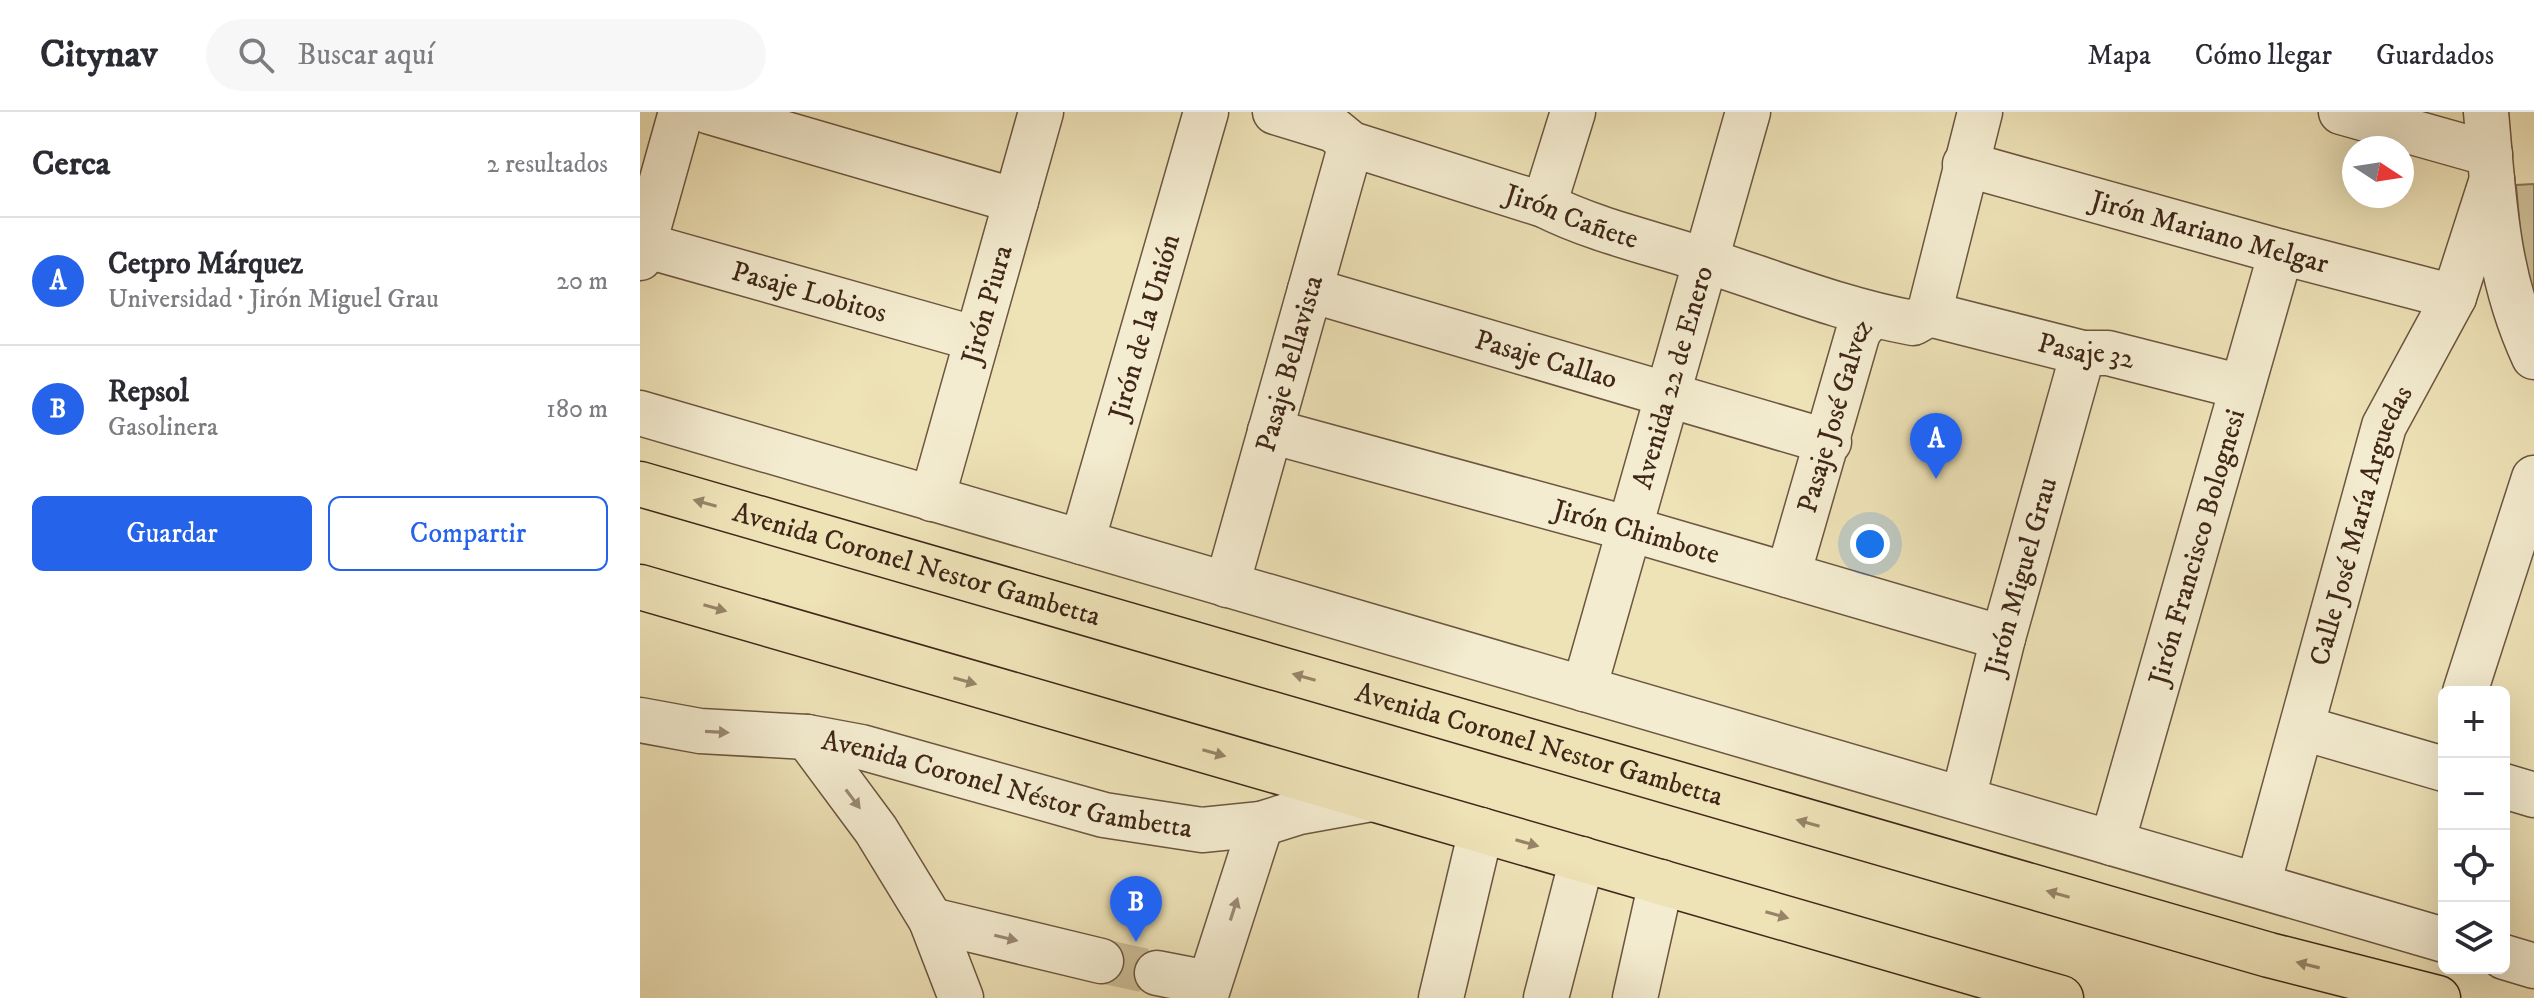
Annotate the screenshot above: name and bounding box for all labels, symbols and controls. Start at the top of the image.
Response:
search box [206,19,766,91]
text: Citynav [40,31,158,79]
icon: search [234,33,278,77]
text: Buscar aquí [298,37,434,74]
text: Mapa [2087,38,2151,73]
text: Cómo llegar [2195,38,2332,73]
text: Guardados [2376,38,2494,73]
north arrow [2342,136,2414,208]
text: Cerca [32,143,110,185]
text: 2 resultados [487,148,608,181]
street label: Jirón Cañete [1498,175,1642,257]
street label: Jirón Mariano Melgar [2084,182,2333,281]
street label: Jirón de la Unión [1100,230,1188,427]
street label: Jirón Piura [953,241,1020,371]
text: Cetpro Márquez [108,246,303,283]
street label: Pasaje Lobitos [728,253,891,330]
street label: Avenida 22 de Enero [1624,262,1721,493]
text: A [50,265,66,298]
text: 20 m [556,265,608,298]
street label: Pasaje Bellavista [1248,271,1331,456]
text: Universidad · Jirón Miguel Grau [108,283,439,316]
street label: Pasaje José Galvez [1789,310,1880,517]
street label: Pasaje Callao [1471,322,1621,397]
street label: Pasaje 32 [2034,325,2139,377]
text: Repsol [108,374,189,411]
street label: Calle José María Arguedas [2302,379,2420,669]
text: B [50,393,66,426]
text: 180 m [546,393,608,426]
street label: Jirón Francisco Bolognesi [2140,405,2253,692]
text: Gasolinera [108,411,218,444]
pin: A [1910,413,1962,479]
street label: Jirón Miguel Grau [1976,473,2065,682]
street label: Jirón Chimbote [1547,491,1724,572]
street label: Avenida Coronel Nestor Gambetta [729,494,1105,634]
button: Guardar [32,496,312,571]
button: Compartir [328,496,608,571]
one-way arrow [693,496,717,509]
your location [1850,524,1890,564]
one-way arrow [703,602,727,615]
one-way arrow [1292,670,1316,683]
street label: Avenida Coronel Nestor Gambetta [1351,674,1727,814]
one-way arrow [953,675,977,688]
map controls [2438,686,2510,974]
button: + [2438,686,2510,758]
street label: Avenida Coronel Néstor Gambetta [819,723,1195,846]
one-way arrow [705,726,730,739]
one-way arrow [1203,747,1227,760]
button: − [2438,758,2510,830]
one-way arrow [845,789,861,810]
one-way arrow [1796,816,1821,828]
button: locate [2438,830,2510,902]
one-way arrow [1515,837,1539,850]
pin: B [1110,876,1162,942]
one-way arrow [2046,888,2071,900]
one-way arrow [1228,897,1240,921]
button: layers [2438,902,2510,974]
one-way arrow [1765,909,1789,922]
one-way arrow [994,933,1019,945]
one-way arrow [2296,958,2321,971]

